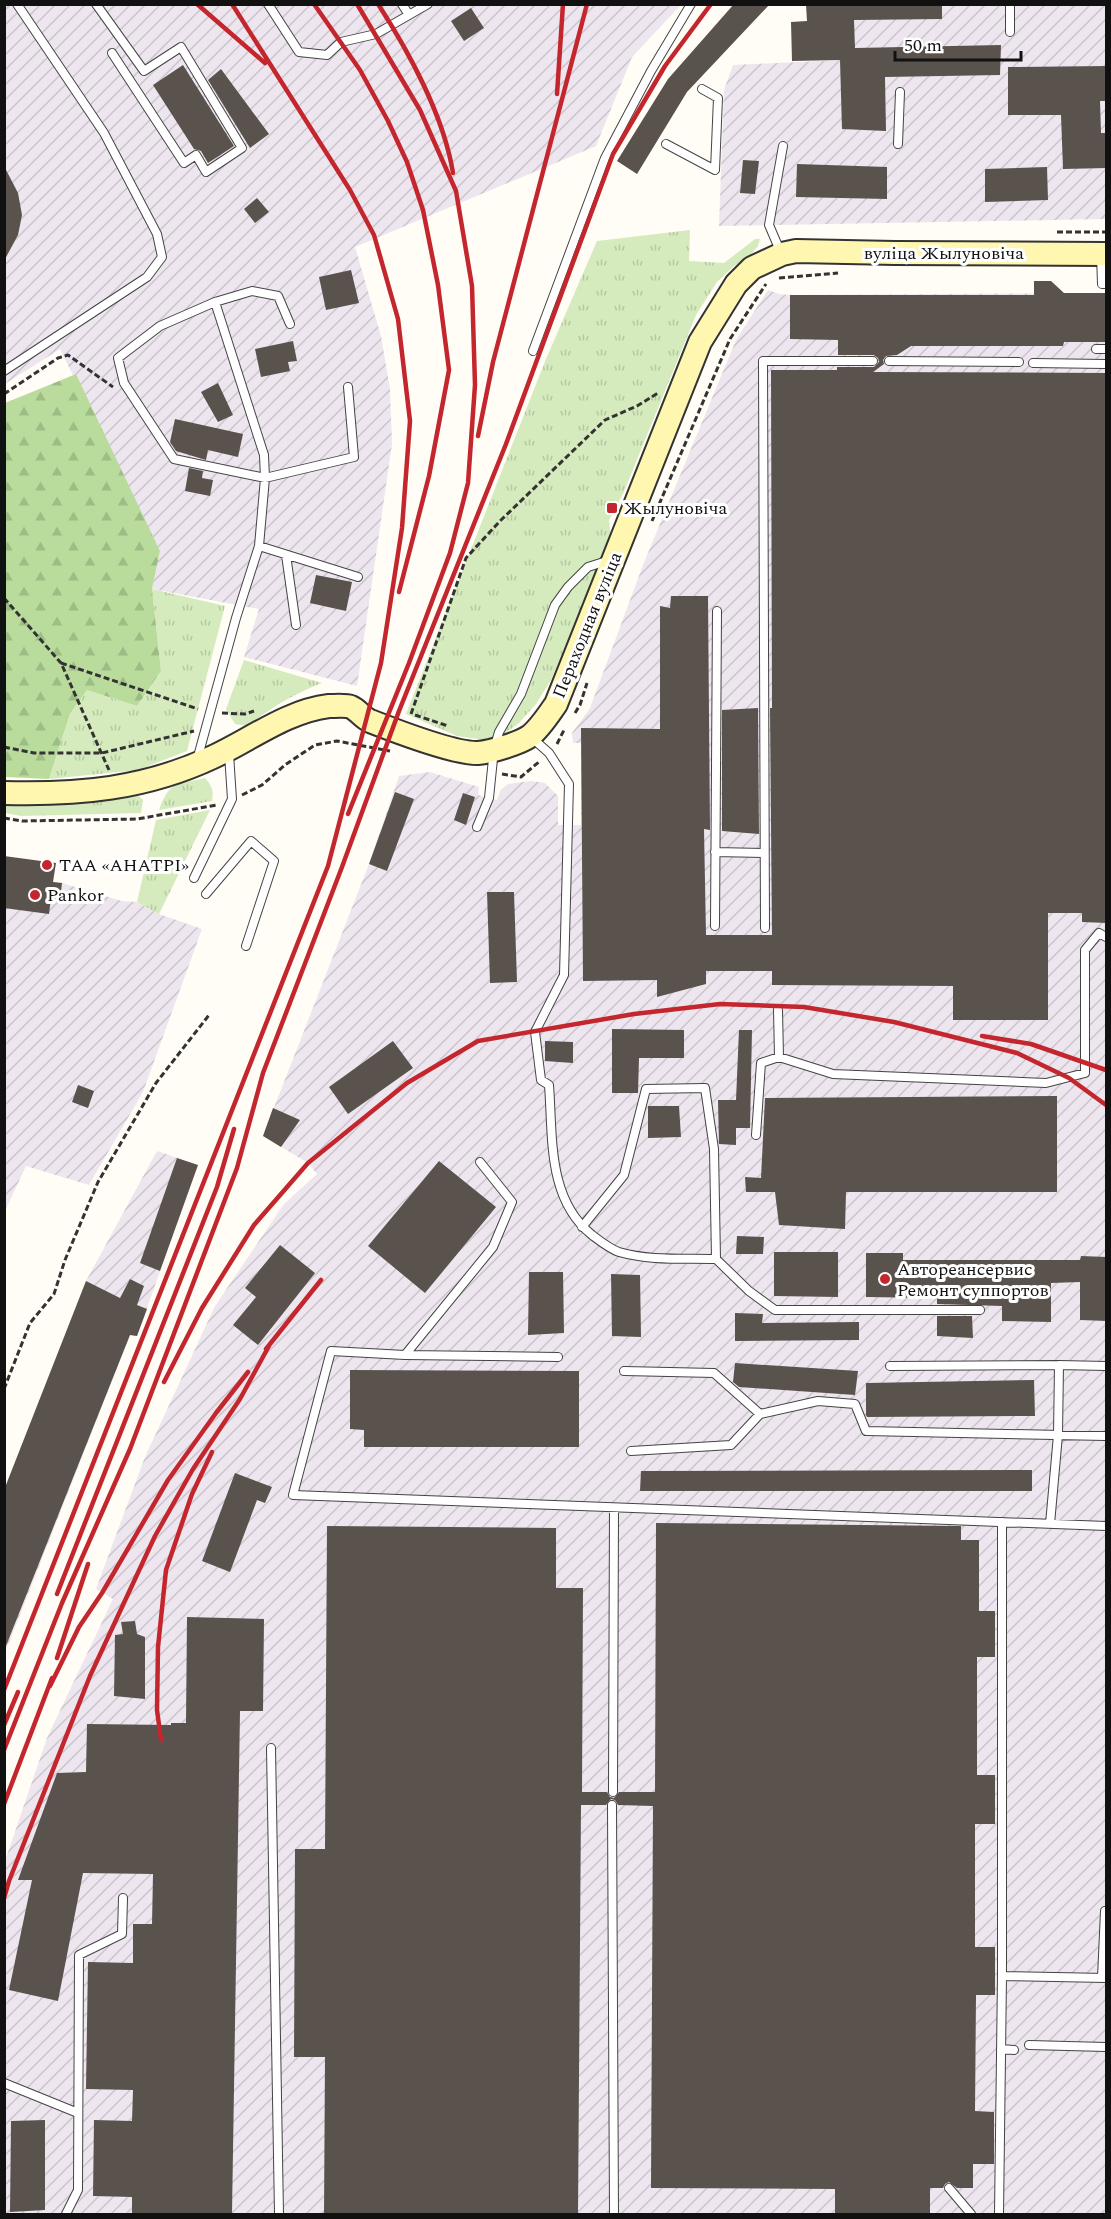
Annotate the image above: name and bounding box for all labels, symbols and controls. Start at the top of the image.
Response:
scale bar [895,24,1021,62]
text: 50 m [904,32,942,59]
street label: вуліца Жылуновіча [864,240,1024,267]
place label: Жылуновіча [624,495,727,522]
marker: Жылуновіча [605,501,619,515]
street label: Пераходная вуліца [546,548,629,703]
place label: ТАА «АНАТРI» [59,852,189,879]
marker: ТАА «АНАТРI» [40,858,54,872]
place label: Pankor [47,882,104,909]
marker: Pankor [28,888,42,902]
place label: Автореансервис Ремонт суппортов [897,1256,1048,1304]
marker: Автореансервис Ремонт суппортов [878,1272,892,1286]

